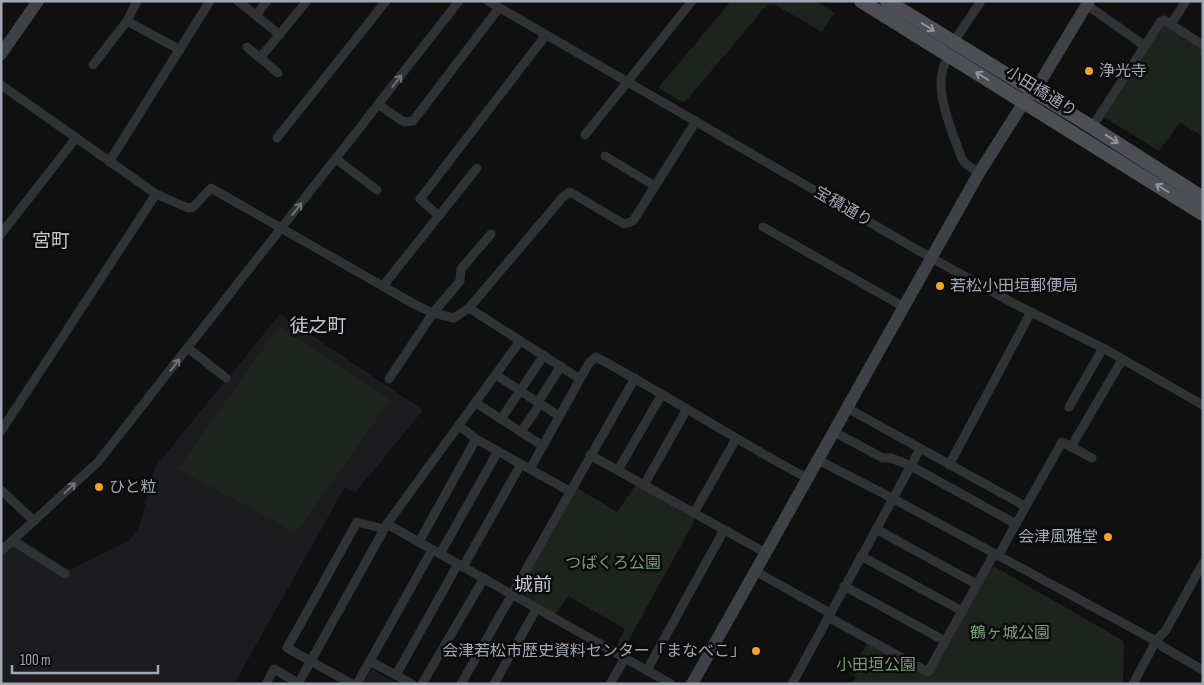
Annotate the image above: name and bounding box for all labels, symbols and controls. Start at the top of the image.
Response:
one-way arrow [921,23,935,33]
place label: 浄光寺 [1099,62,1147,81]
street label: 小田橋通り [1002,63,1080,121]
marker: 浄光寺 [1083,65,1095,77]
one-way arrow [975,71,989,81]
one-way arrow [392,75,403,88]
one-way arrow [1104,135,1118,145]
street label: 宝積通り [811,183,875,231]
one-way arrow [1155,183,1169,193]
one-way arrow [291,203,302,216]
district label: 宮町 [32,230,70,253]
place label: 若松小田垣郵便局 [950,277,1078,296]
marker: 若松小田垣郵便局 [934,280,946,292]
district label: 徒之町 [289,315,347,338]
one-way arrow [170,358,181,371]
place label: ひと粒 [109,478,157,497]
marker: ひと粒 [93,481,105,493]
one-way arrow [63,482,76,494]
place label: 会津風雅堂 [1018,528,1098,547]
marker: 会津風雅堂 [1102,531,1114,543]
park label: つばくろ公園 [565,554,661,573]
district label: 城前 [514,574,552,597]
park label: 鶴ヶ城公園 [970,624,1050,643]
scale bar [12,642,159,674]
place label: 会津若松市歴史資料センター「まなべこ」 [442,642,746,661]
marker: 会津若松市歴史資料センター「まなべこ」 [750,645,762,657]
text: 100 m [20,651,51,670]
park label: 小田垣公園 [836,656,916,675]

